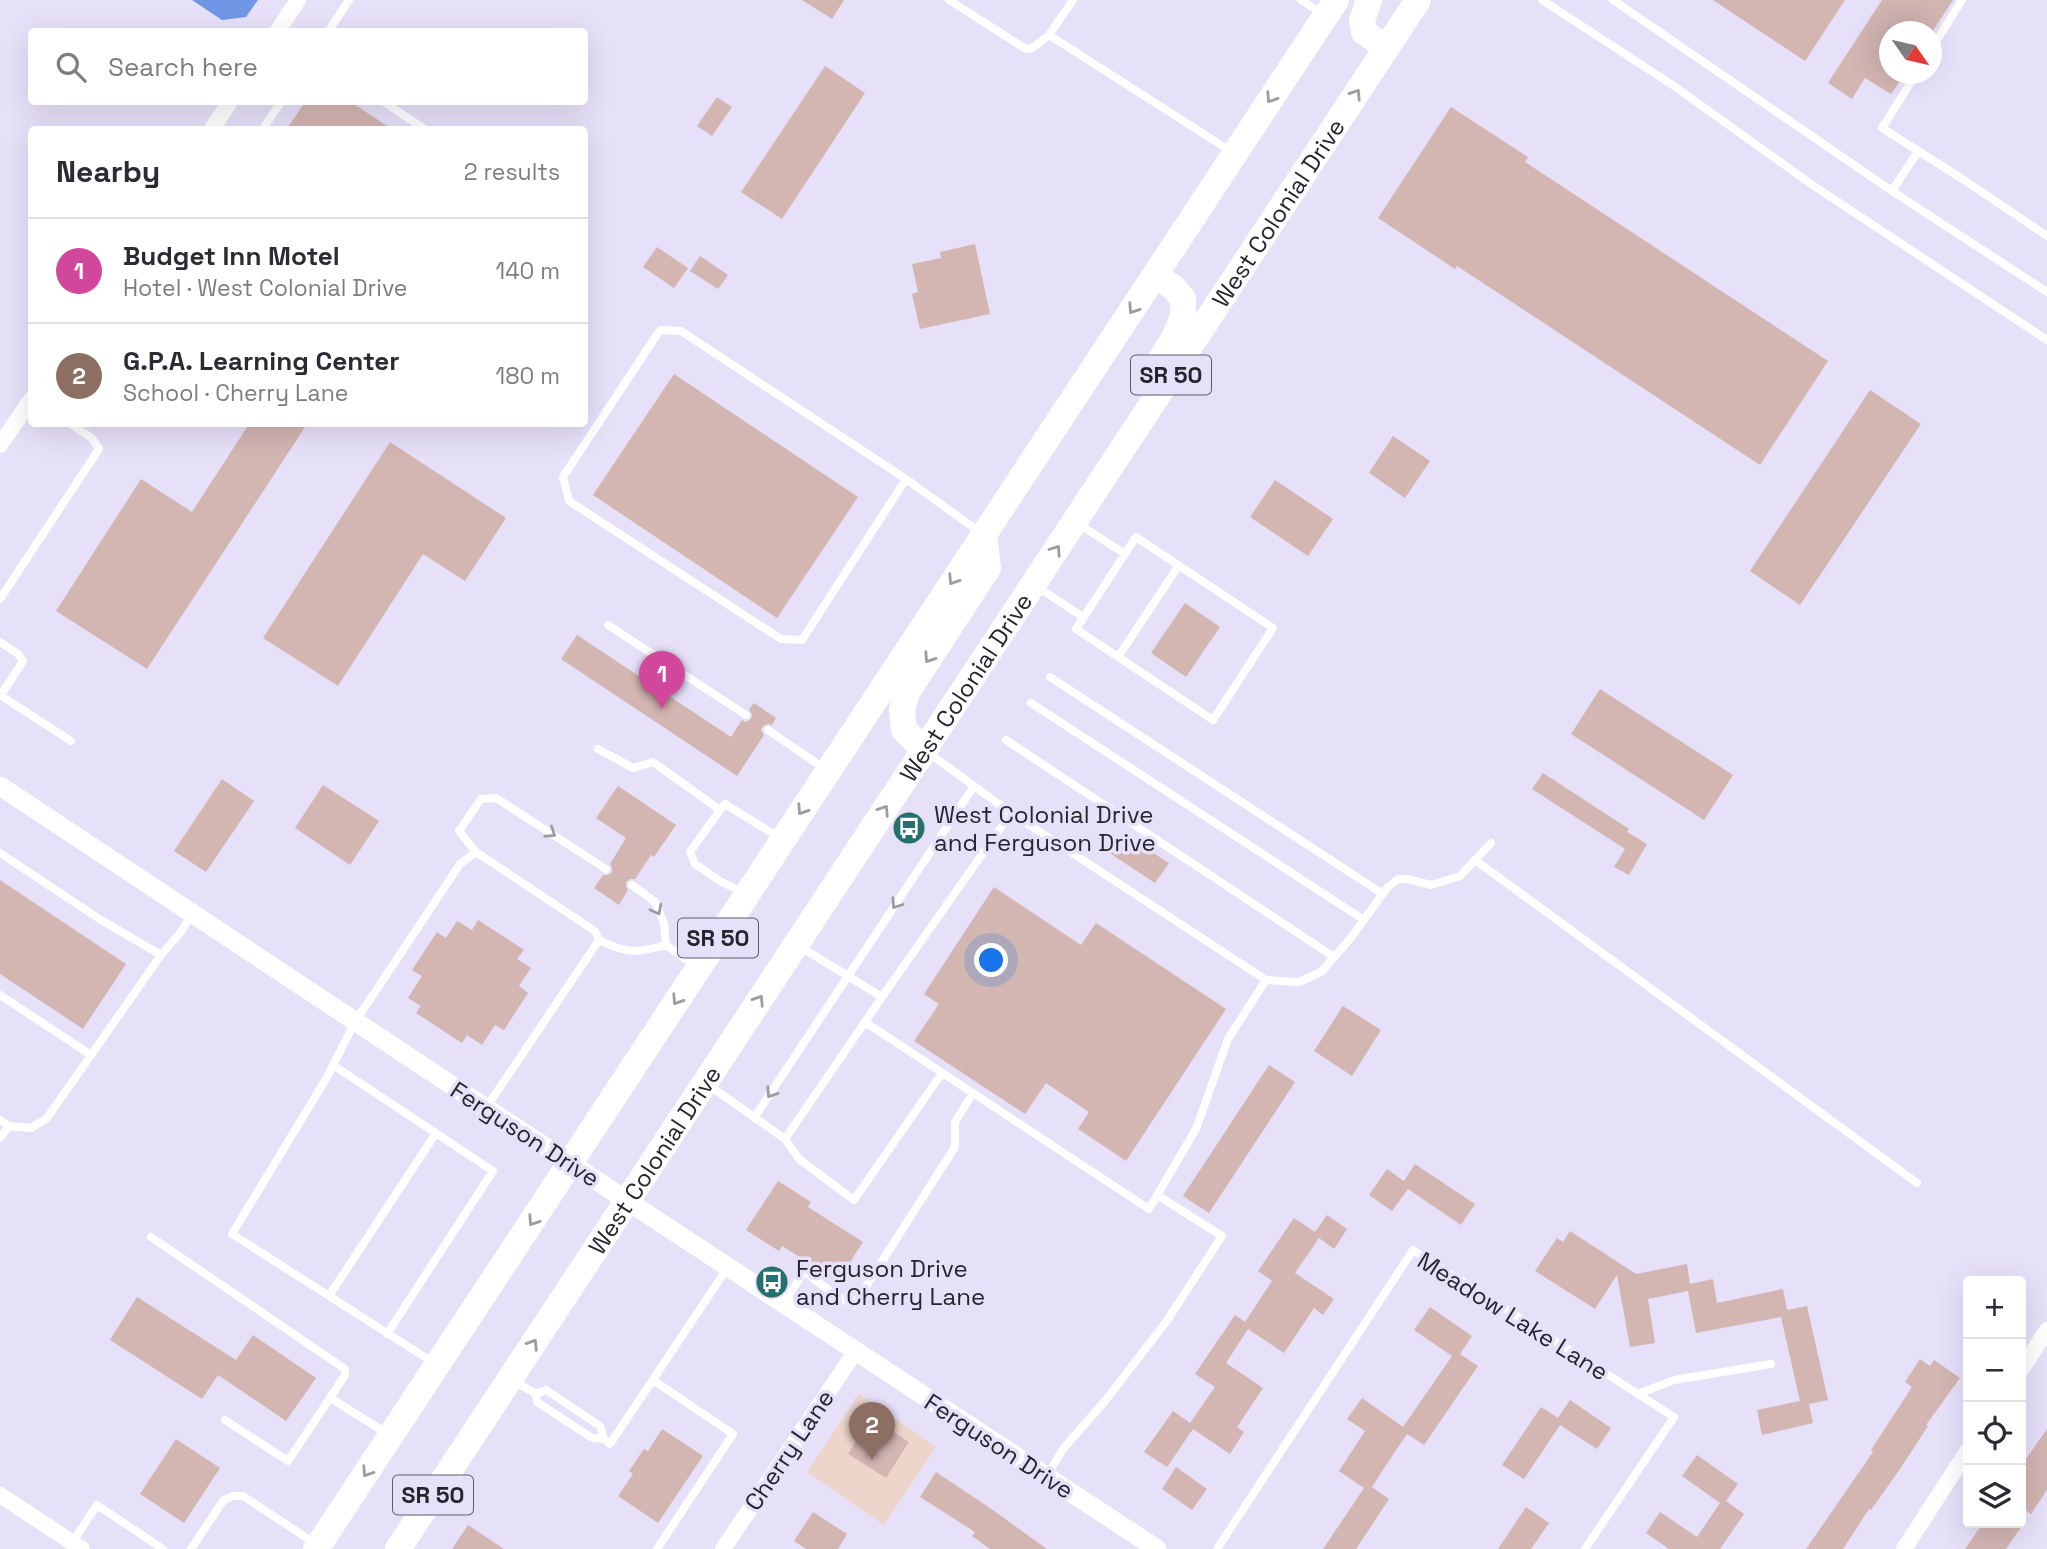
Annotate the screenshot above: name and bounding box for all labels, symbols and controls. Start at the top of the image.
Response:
north arrow [1879,21,1942,84]
search box [28,28,588,105]
icon: search [52,48,90,86]
text: Search here [108,50,258,84]
one-way arrow [1348,88,1361,101]
one-way arrow [1267,90,1280,103]
street label: West Colonial Drive [1205,113,1351,313]
text: Nearby [56,152,160,191]
text: 2 results [464,157,560,187]
text: Budget Inn Motel [123,239,340,273]
text: 1 [74,256,84,286]
text: 140 m [496,256,560,286]
text: Hotel · West Colonial Drive [123,273,407,303]
one-way arrow [1128,301,1141,314]
text: G.P.A. Learning Center [123,344,400,378]
road number: SR 50 [1131,356,1211,394]
text: 2 [72,361,86,391]
text: 180 m [496,361,560,391]
text: School · Cherry Lane [123,378,348,408]
one-way arrow [1048,544,1061,557]
one-way arrow [949,572,962,585]
street label: West Colonial Drive [892,587,1039,787]
one-way arrow [924,650,937,663]
pin: 1 [639,651,685,709]
place label: West Colonial Drive and Ferguson Drive [934,799,1156,858]
one-way arrow [798,802,810,815]
one-way arrow [876,805,889,818]
bus stop icon: West Colonial Drive and Ferguson Drive [890,809,928,847]
one-way arrow [543,825,556,838]
one-way arrow [891,896,904,909]
one-way arrow [649,903,663,915]
road number: SR 50 [678,918,758,958]
your location [974,943,1008,977]
one-way arrow [672,993,685,1006]
one-way arrow [751,995,763,1008]
street label: West Colonial Drive [581,1060,728,1260]
street label: Ferguson Drive [445,1074,605,1194]
one-way arrow [766,1086,779,1099]
one-way arrow [528,1213,541,1226]
street label: Meadow Lake Lane [1412,1245,1614,1387]
place label: Ferguson Drive and Cherry Lane [796,1253,985,1312]
bus stop icon: Ferguson Drive and Cherry Lane [753,1263,791,1301]
map controls [1963,1276,2026,1528]
button: + [1963,1276,2026,1339]
one-way arrow [525,1338,538,1351]
button: − [1963,1339,2026,1402]
street label: Cherry Lane [737,1384,841,1516]
street label: Ferguson Drive [919,1386,1079,1506]
pin: 2 [849,1402,895,1460]
button: locate [1963,1402,2026,1465]
one-way arrow [362,1464,375,1477]
button: layers [1963,1465,2026,1528]
road number: SR 50 [393,1476,473,1514]

